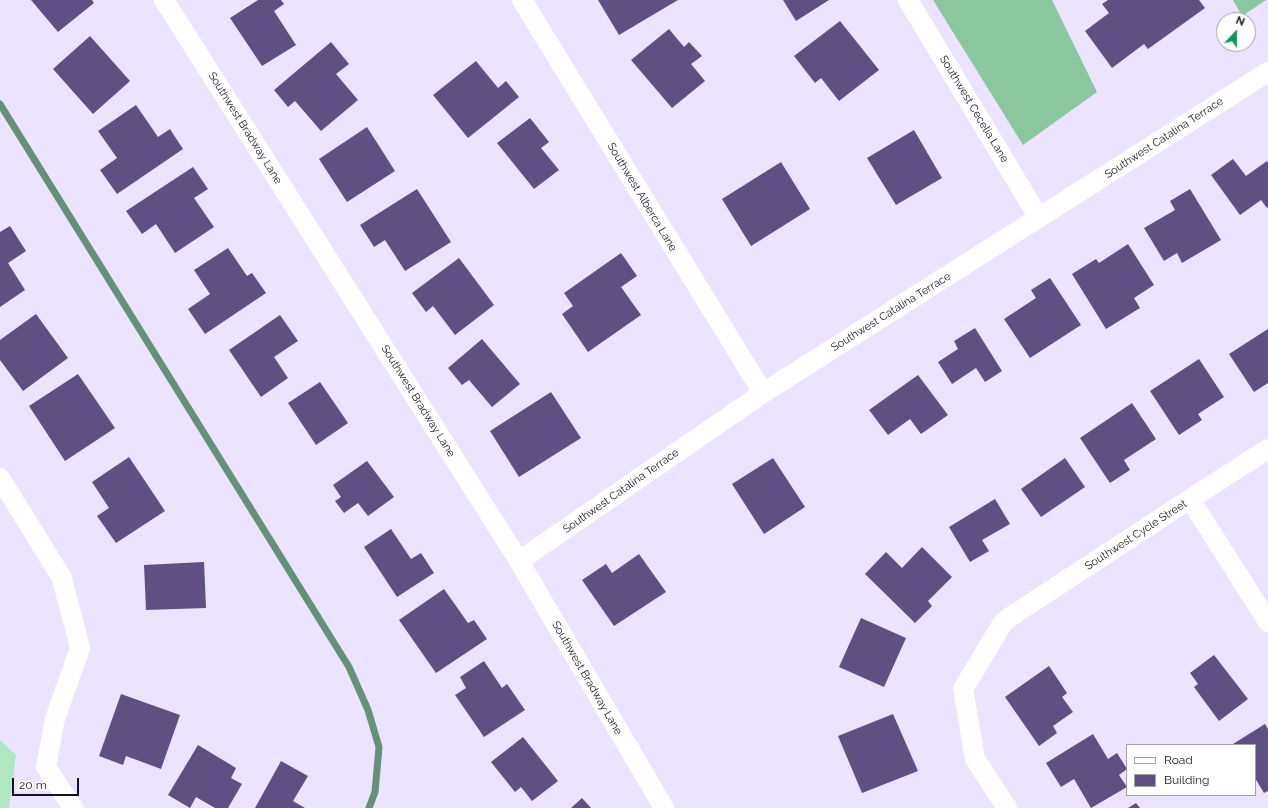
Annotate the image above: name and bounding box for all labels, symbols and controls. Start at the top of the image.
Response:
north arrow [1216,12,1256,52]
text: N [1234,14,1247,29]
street label: Southwest Cecelia Lane [937,53,1011,165]
street label: Southwest Bradway Lane [205,70,285,186]
street label: Southwest Catalina Terrace [1102,95,1226,181]
street label: Southwest Alberca Lane [604,140,680,254]
street label: Southwest Catalina Terrace [829,270,953,354]
street label: Southwest Bradway Lane [378,343,458,459]
street label: Southwest Catalina Terrace [560,446,682,536]
street label: Southwest Cycle Street [1083,497,1189,573]
street label: Southwest Bradway Lane [549,619,625,737]
legend [1126,744,1256,796]
text: Road [1164,753,1193,767]
scale bar [14,770,81,796]
text: Building [1164,773,1210,787]
text: 20 m [19,778,47,792]

